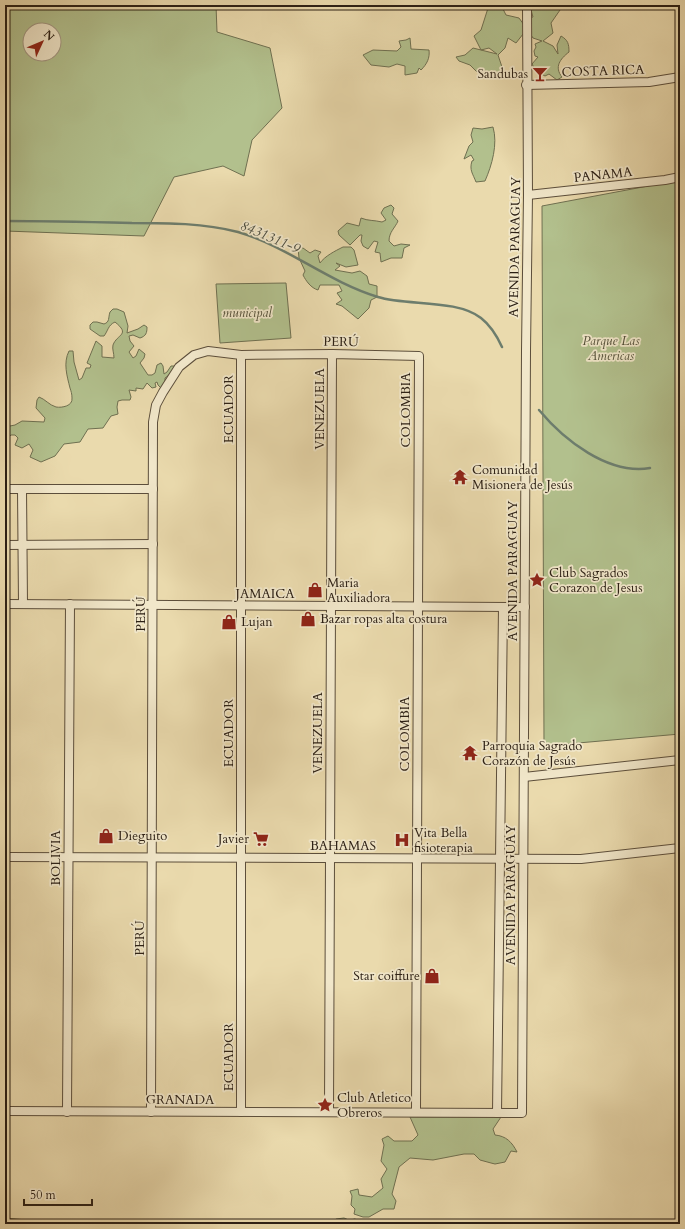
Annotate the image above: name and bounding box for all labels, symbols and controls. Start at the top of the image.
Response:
north arrow [22,22,62,62]
text: N [40,27,58,44]
street label: COSTA RICA [561,61,645,81]
place label: Sandubas [477,65,528,83]
bar icon: Sandubas [531,65,549,83]
street label: PANAMA [573,163,634,187]
street label: AVENIDA PARAGUAY [505,176,525,317]
water label: 8431311-9 [237,216,304,259]
park label: municipal [222,304,272,322]
park label: Parque Las Americas [582,332,640,365]
street label: PERÚ [323,333,359,351]
street label: VENEZUELA [311,367,329,450]
street label: COLOMBIA [397,372,415,448]
street label: ECUADOR [220,375,238,443]
place label: Comunidad Misionera de Jesús [472,461,573,494]
temple icon: Comunidad Misionera de Jesús [451,468,469,486]
street label: AVENIDA PARAGUAY [504,500,522,641]
place label: Club Sagrados Corazon de Jesus [549,564,643,597]
place icon: Club Sagrados Corazon de Jesus [528,571,546,589]
place label: Maria Auxiliadora [327,574,391,607]
shop icon: Maria Auxiliadora [306,581,324,599]
street label: JAMAICA [234,585,295,603]
street label: PERÚ [132,596,150,632]
shop icon: Bazar ropas alta costura [299,610,317,628]
place label: Bazar ropas alta costura [320,610,448,628]
shop icon: Lujan [220,613,238,631]
place label: Lujan [241,613,273,631]
street label: VENEZUELA [309,691,327,774]
street label: COLOMBIA [396,696,414,772]
street label: ECUADOR [220,699,238,767]
place label: Parroquia Sagrado Corazón de Jesús [482,737,582,770]
temple icon: Parroquia Sagrado Corazón de Jesús [461,744,479,762]
place label: Vita Bella fisioterapia [414,824,473,857]
street label: AVENIDA PARAGUAY [502,824,520,965]
shop icon: Dieguito [97,827,115,845]
place label: Dieguito [118,827,167,845]
street label: BOLIVIA [47,829,65,886]
place label: Javier [216,830,249,848]
supermarket icon: Javier [252,830,270,848]
hospital icon: Vita Bella fisioterapia [393,831,411,849]
street label: BAHAMAS [310,837,376,855]
street label: PERÚ [131,920,149,956]
place label: Star coiffure [353,967,420,985]
shop icon: Star coiffure [423,967,441,985]
street label: ECUADOR [220,1023,238,1091]
place label: Club Atletico Obreros [337,1089,411,1122]
street label: GRANADA [146,1091,215,1109]
place icon: Club Atletico Obreros [316,1096,334,1114]
scale bar [24,1181,92,1207]
text: 50 m [30,1187,57,1203]

